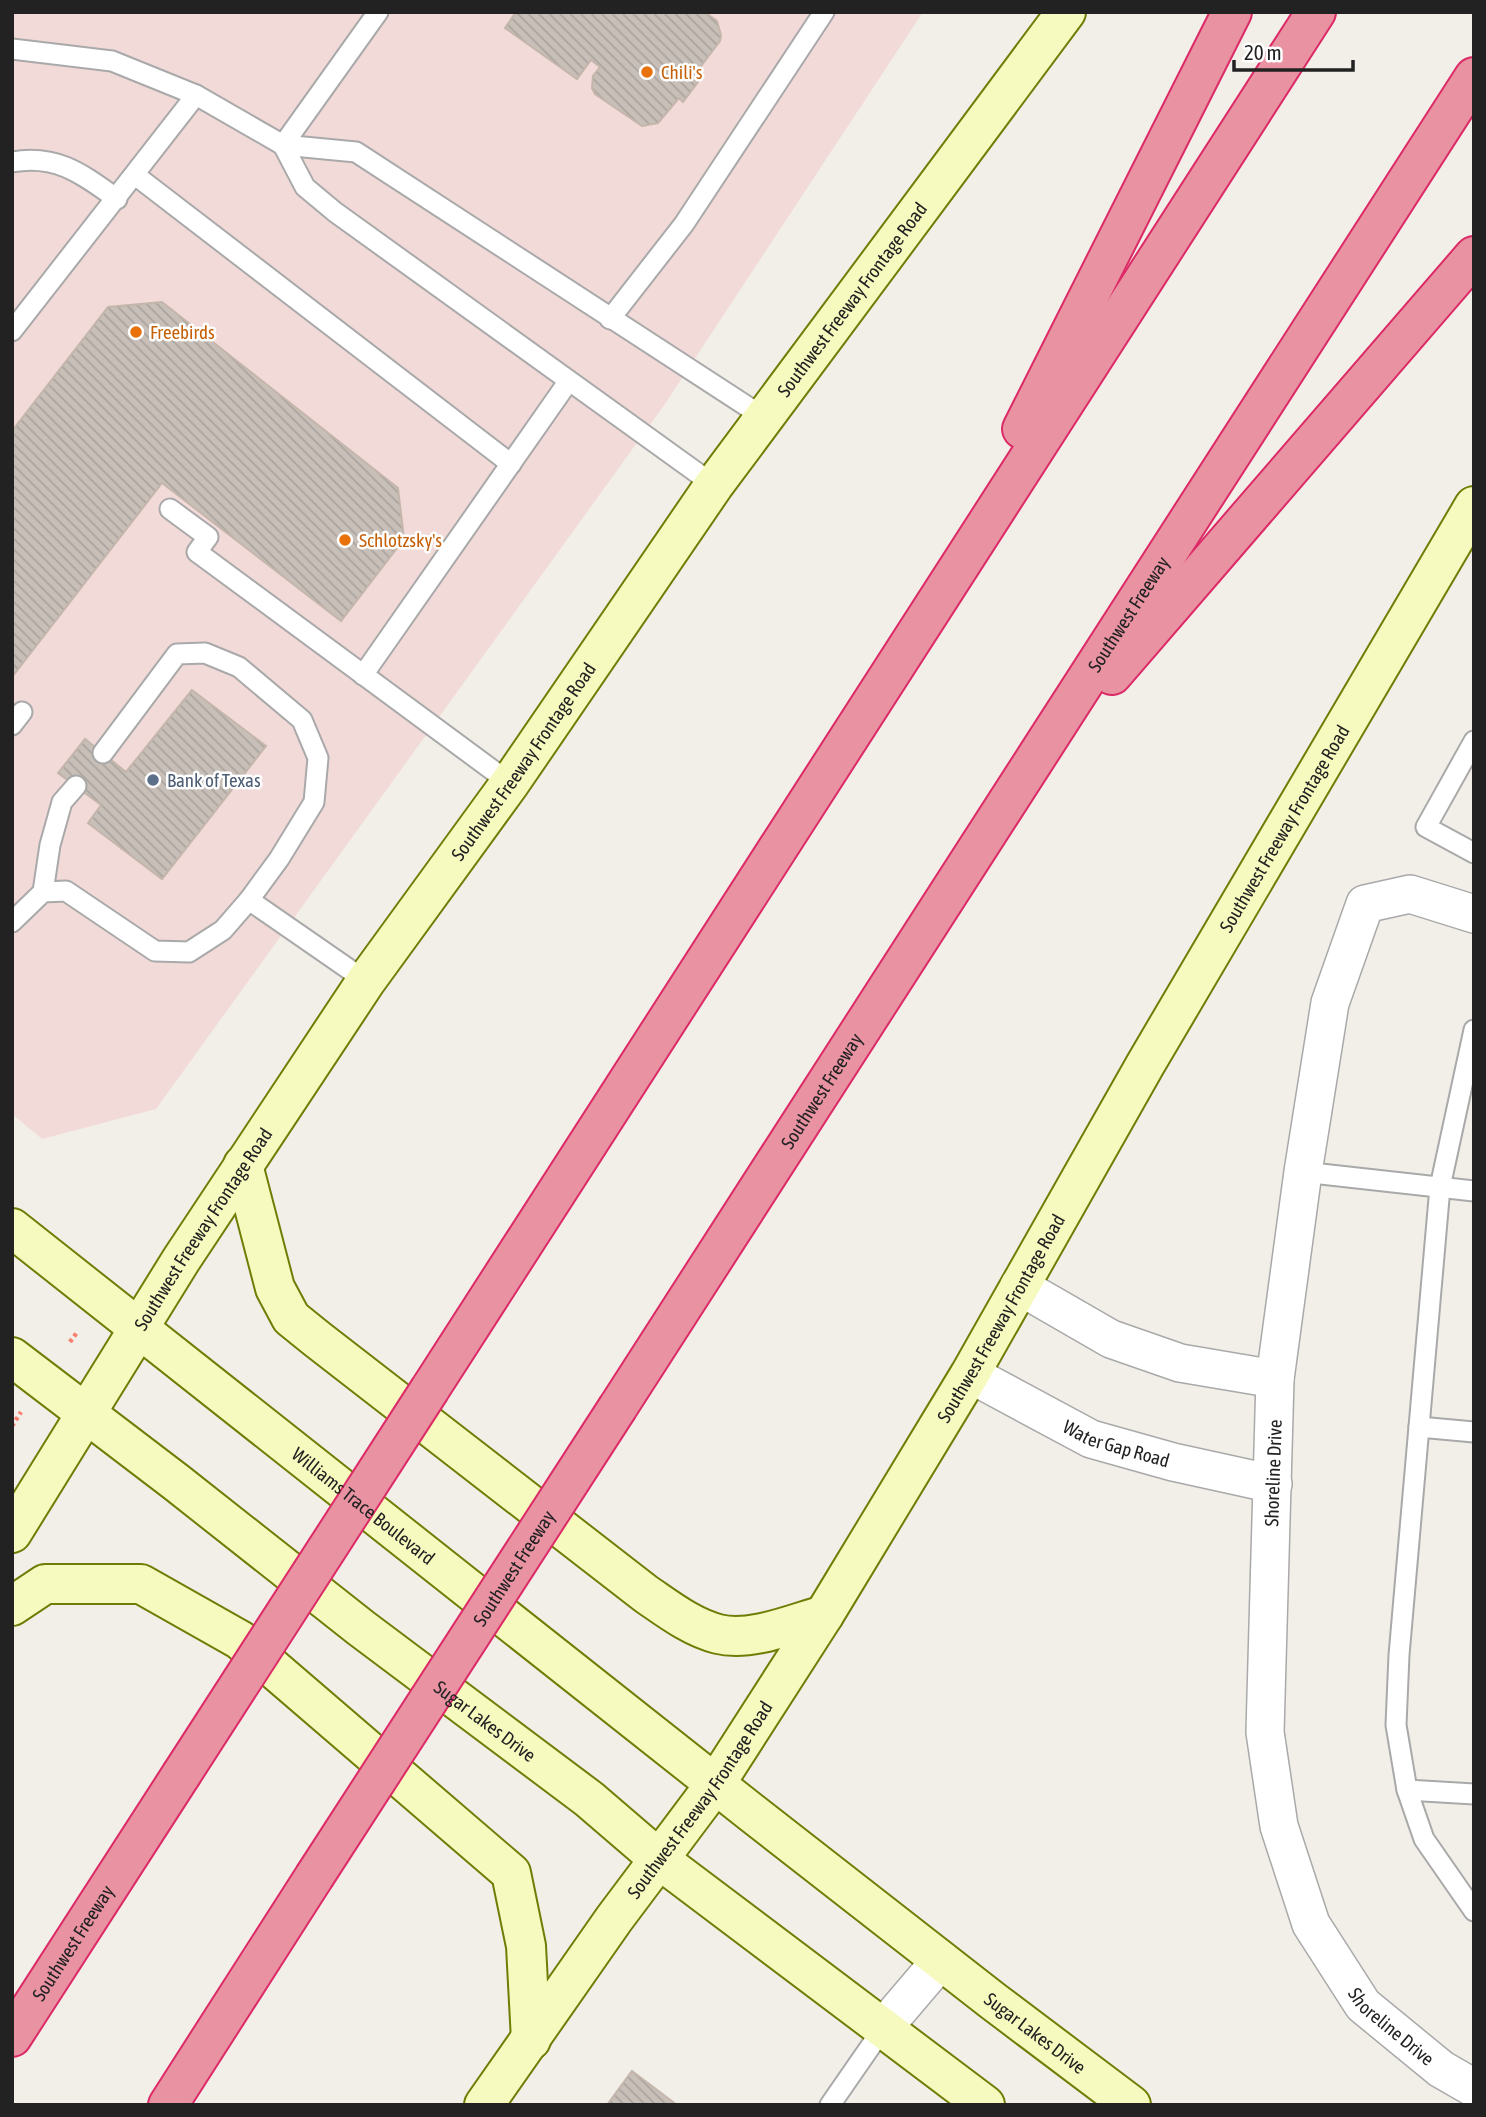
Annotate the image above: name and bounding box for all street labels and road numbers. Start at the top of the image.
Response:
street label: Southwest Freeway Frontage Road [773,198,931,401]
street label: Southwest Freeway [1083,552,1174,676]
street label: Southwest Freeway Frontage Road [446,658,600,865]
street label: Southwest Freeway Frontage Road [1215,721,1354,936]
street label: Southwest Freeway [776,1029,867,1153]
street label: Southwest Freeway Frontage Road [129,1124,276,1334]
street label: Southwest Freeway Frontage Road [932,1210,1069,1426]
street label: Water Gap Road [1059,1415,1172,1472]
street label: Shoreline Drive [1260,1419,1286,1527]
street label: Williams Trace Boulevard [288,1443,439,1569]
street label: Southwest Freeway [468,1506,559,1630]
street label: Sugar Lakes Drive [430,1676,540,1766]
street label: Southwest Freeway Frontage Road [623,1697,777,1903]
street label: Southwest Freeway [27,1881,118,2005]
street label: Shoreline Drive [1344,1984,1439,2070]
street label: Sugar Lakes Drive [980,1988,1090,2078]

